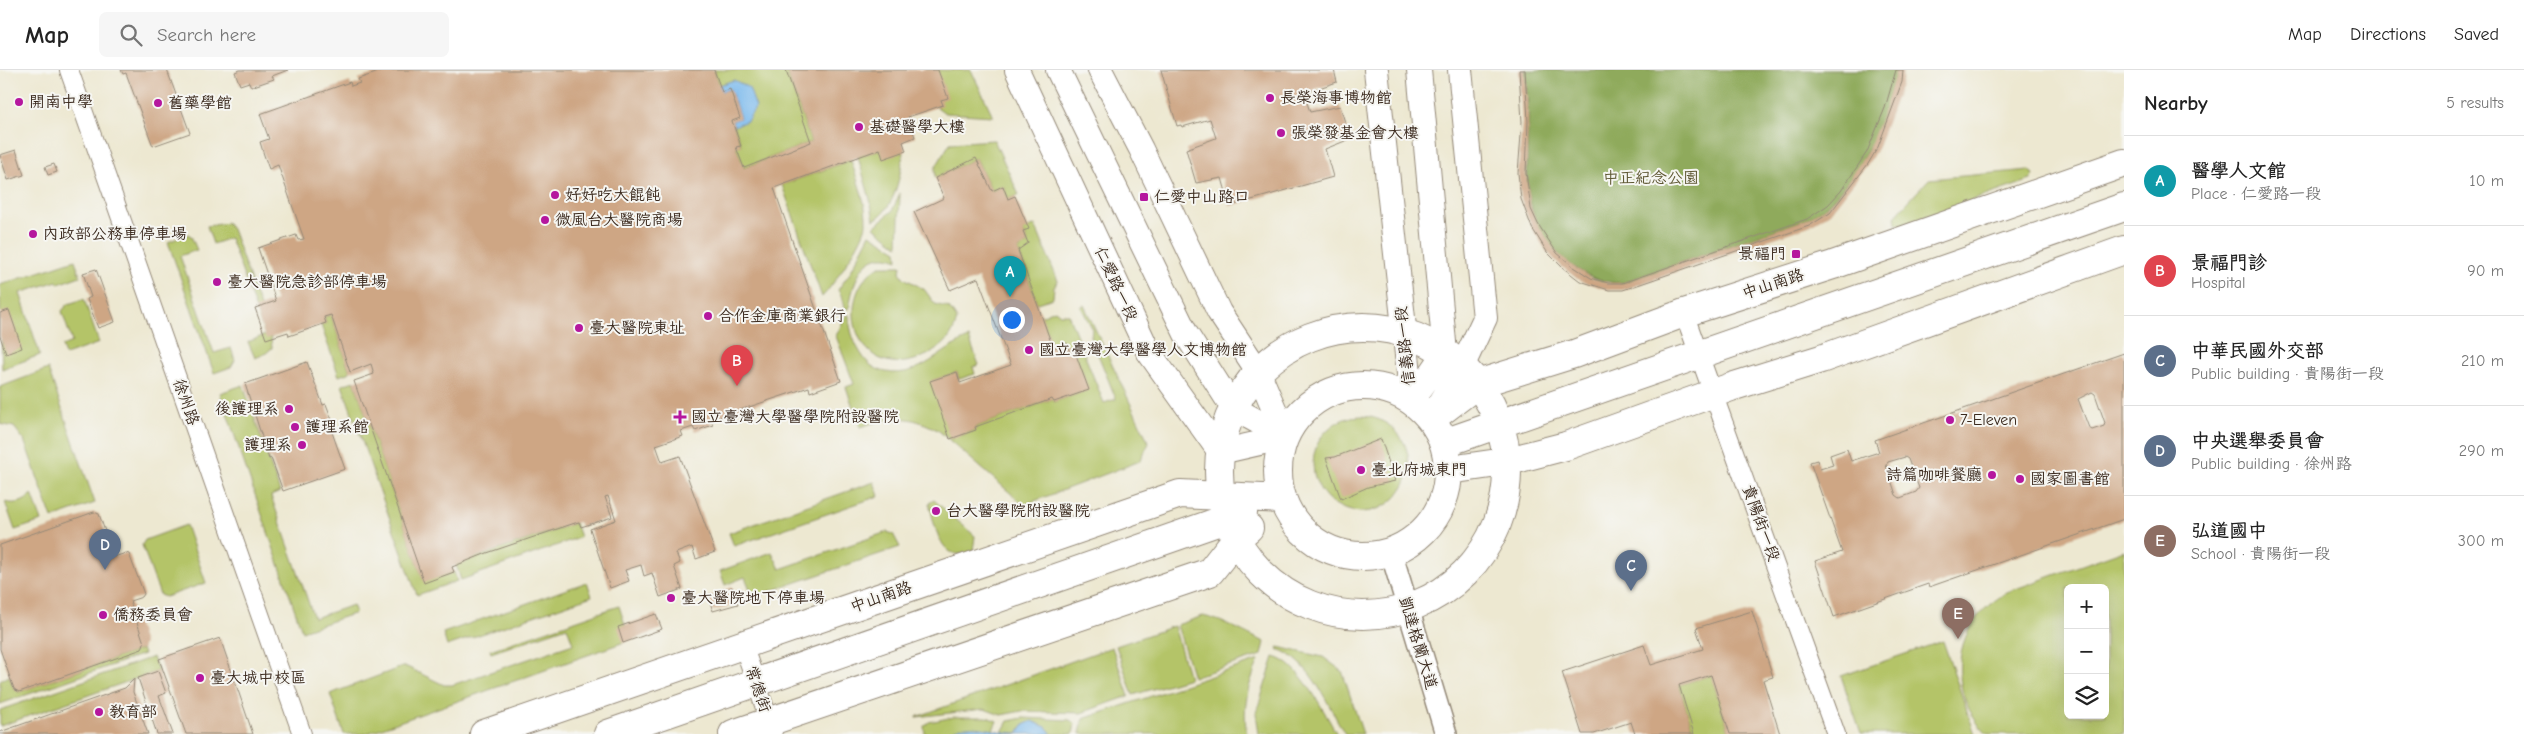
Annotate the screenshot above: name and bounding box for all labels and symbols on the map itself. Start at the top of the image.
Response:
place label: 長榮海事博物館 [1280,89,1392,107]
marker: 長榮海事博物館 [1264,92,1276,104]
place label: 開南中學 [29,93,93,111]
place label: 舊藥學館 [168,94,232,112]
marker: 開南中學 [13,96,25,108]
marker: 舊藥學館 [152,97,164,109]
place label: 基礎醫學大樓 [869,118,965,136]
marker: 基礎醫學大樓 [853,121,865,133]
place label: 張榮發基金會大樓 [1291,124,1419,142]
marker: 張榮發基金會大樓 [1275,127,1287,139]
park label: 中正紀念公園 [1603,169,1699,187]
place label: 好好吃大餛飩 [565,186,661,204]
place label: 仁愛中山路口 [1154,188,1250,206]
marker: 好好吃大餛飩 [549,189,561,201]
marker: 仁愛中山路口 [1138,191,1150,203]
place label: 微風台大醫院商場 [555,211,683,229]
marker: 微風台大醫院商場 [539,214,551,226]
place label: 內政部公務車停車場 [43,225,187,243]
marker: 內政部公務車停車場 [27,228,39,240]
street label: 仁愛路一段 [1091,244,1141,324]
place label: 景福門 [1738,245,1786,263]
marker: 景福門 [1790,248,1802,260]
pin: A [994,256,1026,297]
street label: 中山南路 [1740,266,1806,302]
place label: 臺大醫院急診部停車場 [227,273,387,291]
marker: 臺大醫院急診部停車場 [211,276,223,288]
street label: 信義路一段 [1392,305,1418,387]
place label: 合作金庫商業銀行 [718,307,846,325]
your location [999,307,1025,333]
marker: 合作金庫商業銀行 [702,310,714,322]
place label: 臺大醫院東址 [589,319,685,337]
marker: 臺大醫院東址 [573,322,585,334]
place label: 國立臺灣大學醫學人文博物館 [1039,341,1247,359]
marker: 國立臺灣大學醫學人文博物館 [1023,344,1035,356]
pin: B [721,345,753,386]
street label: 徐州路 [170,376,202,428]
place label: 後護理系 [215,400,279,418]
marker: 後護理系 [283,403,295,415]
place label: 國立臺灣大學醫學院附設醫院 [691,408,899,426]
marker: 國立臺灣大學醫學院附設醫院 [673,410,687,424]
place label: 7-Eleven [1960,411,2017,429]
marker: 7-Eleven [1944,414,1956,426]
place label: 護理系館 [305,418,369,436]
marker: 護理系館 [289,421,301,433]
place label: 護理系 [244,436,292,454]
marker: 護理系 [296,439,308,451]
place label: 臺北府城東門 [1371,461,1467,479]
marker: 臺北府城東門 [1355,464,1367,476]
place label: 詩篇咖啡餐廳 [1886,466,1982,484]
marker: 詩篇咖啡餐廳 [1986,469,1998,481]
place label: 國家圖書館 [2030,470,2110,488]
marker: 國家圖書館 [2014,473,2026,485]
street label: 貴陽街一段 [1739,482,1783,564]
place label: 台大醫學院附設醫院 [946,502,1090,520]
marker: 台大醫學院附設醫院 [930,505,942,517]
pin: D [89,529,121,570]
pin: C [1615,550,1647,591]
street label: 中山南路 [848,578,914,616]
place label: 臺大醫院地下停車場 [681,589,825,607]
marker: 臺大醫院地下停車場 [665,592,677,604]
street label: 凱達格蘭大道 [1395,594,1441,692]
pin: E [1942,598,1974,639]
place label: 僑務委員會 [113,606,193,624]
marker: 僑務委員會 [97,609,109,621]
street label: 常德街 [742,663,774,715]
place label: 臺大城中校區 [210,669,306,687]
marker: 臺大城中校區 [194,672,206,684]
place label: 教育部 [109,703,157,721]
marker: 教育部 [93,706,105,718]

